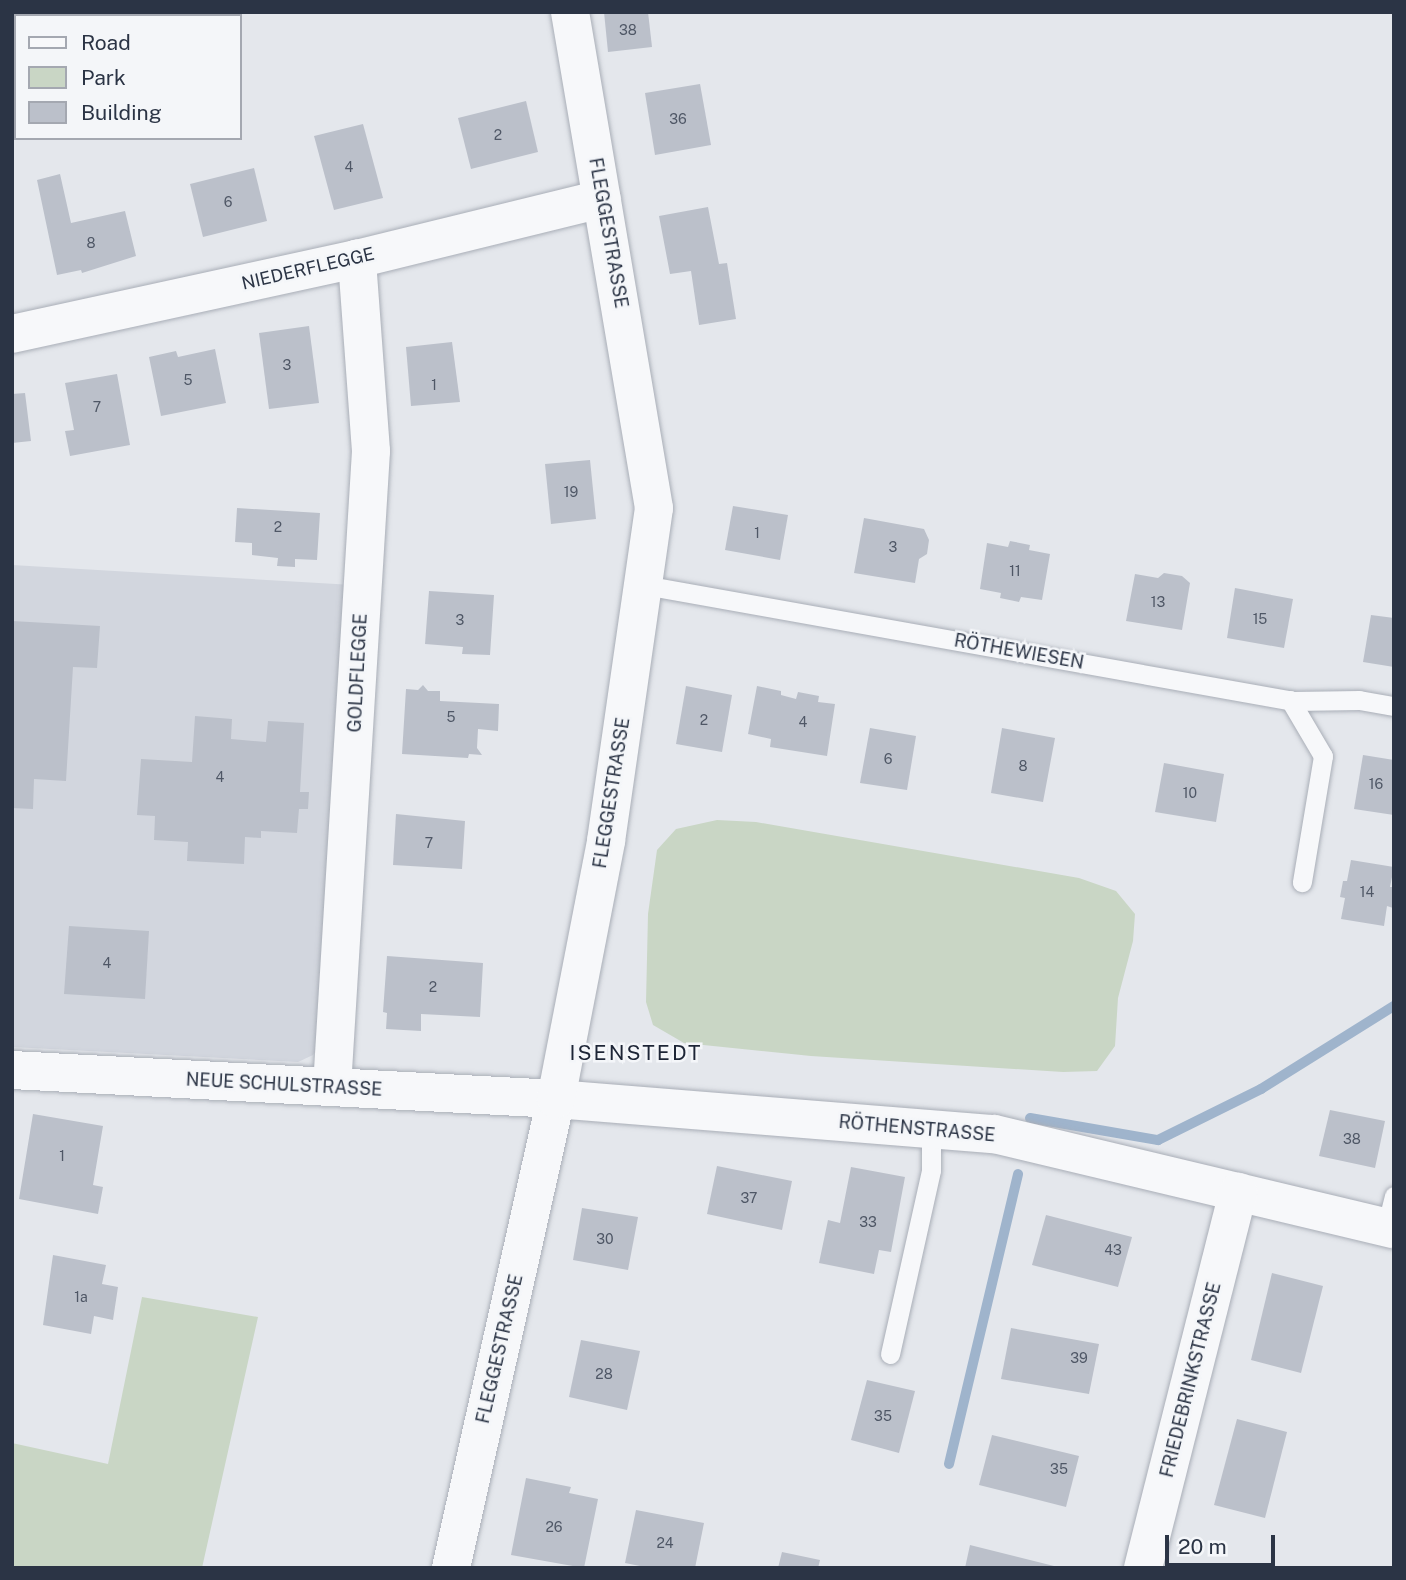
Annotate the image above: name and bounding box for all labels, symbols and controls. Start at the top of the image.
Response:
legend [14,14,242,140]
house number: 38 [619,22,637,38]
text: Road [81,30,131,55]
text: Park [81,65,126,90]
text: Building [81,100,162,125]
house number: 36 [669,111,687,127]
house number: 2 [494,127,502,143]
street label: FLEGGESTRASSE [584,156,632,310]
house number: 4 [345,159,353,175]
house number: 6 [224,194,232,210]
house number: 8 [86,235,96,251]
street label: NIEDERFLEGGE [239,243,377,295]
house number: 3 [283,357,291,373]
house number: 5 [184,372,192,388]
house number: 1 [431,377,437,393]
house number: 7 [93,399,101,415]
house number: 19 [564,484,578,500]
house number: 2 [274,519,282,535]
house number: 1 [754,525,760,541]
house number: 3 [889,539,897,555]
house number: 11 [1009,563,1021,579]
house number: 13 [1151,594,1165,610]
house number: 15 [1253,611,1267,627]
house number: 3 [456,612,464,628]
street label: GOLDFLEGGE [344,613,372,733]
street label: RÖTHEWIESEN [952,630,1086,674]
house number: 5 [447,709,455,725]
house number: 2 [700,712,708,728]
house number: 4 [799,714,807,730]
street label: FLEGGESTRASSE [589,716,635,870]
house number: 6 [884,751,892,767]
house number: 8 [1018,758,1028,774]
house number: 4 [216,769,224,785]
house number: 16 [1369,776,1383,792]
house number: 10 [1183,785,1197,801]
house number: 7 [425,835,433,851]
house number: 14 [1360,884,1374,900]
house number: 4 [103,955,111,971]
house number: 2 [429,979,437,995]
district label: ISENSTEDT [571,1040,701,1066]
street label: NEUE SCHULSTRASSE [185,1069,383,1101]
street label: RÖTHENSTRASSE [838,1111,996,1147]
house number: 38 [1343,1131,1361,1147]
house number: 1 [59,1148,65,1164]
house number: 37 [741,1190,757,1206]
house number: 33 [859,1214,877,1230]
house number: 30 [596,1231,614,1247]
house number: 43 [1104,1242,1122,1258]
street label: FLEGGESTRASSE [472,1272,528,1426]
street label: FRIEDEBRINKSTRASSE [1156,1280,1226,1480]
house number: 1a [74,1289,88,1305]
house number: 39 [1070,1350,1088,1366]
house number: 28 [595,1366,613,1382]
house number: 35 [874,1408,892,1424]
house number: 35 [1050,1461,1068,1477]
house number: 26 [545,1519,563,1535]
scale bar [1168,1520,1278,1564]
text: 20 m [1178,1534,1227,1559]
house number: 24 [656,1535,674,1551]

